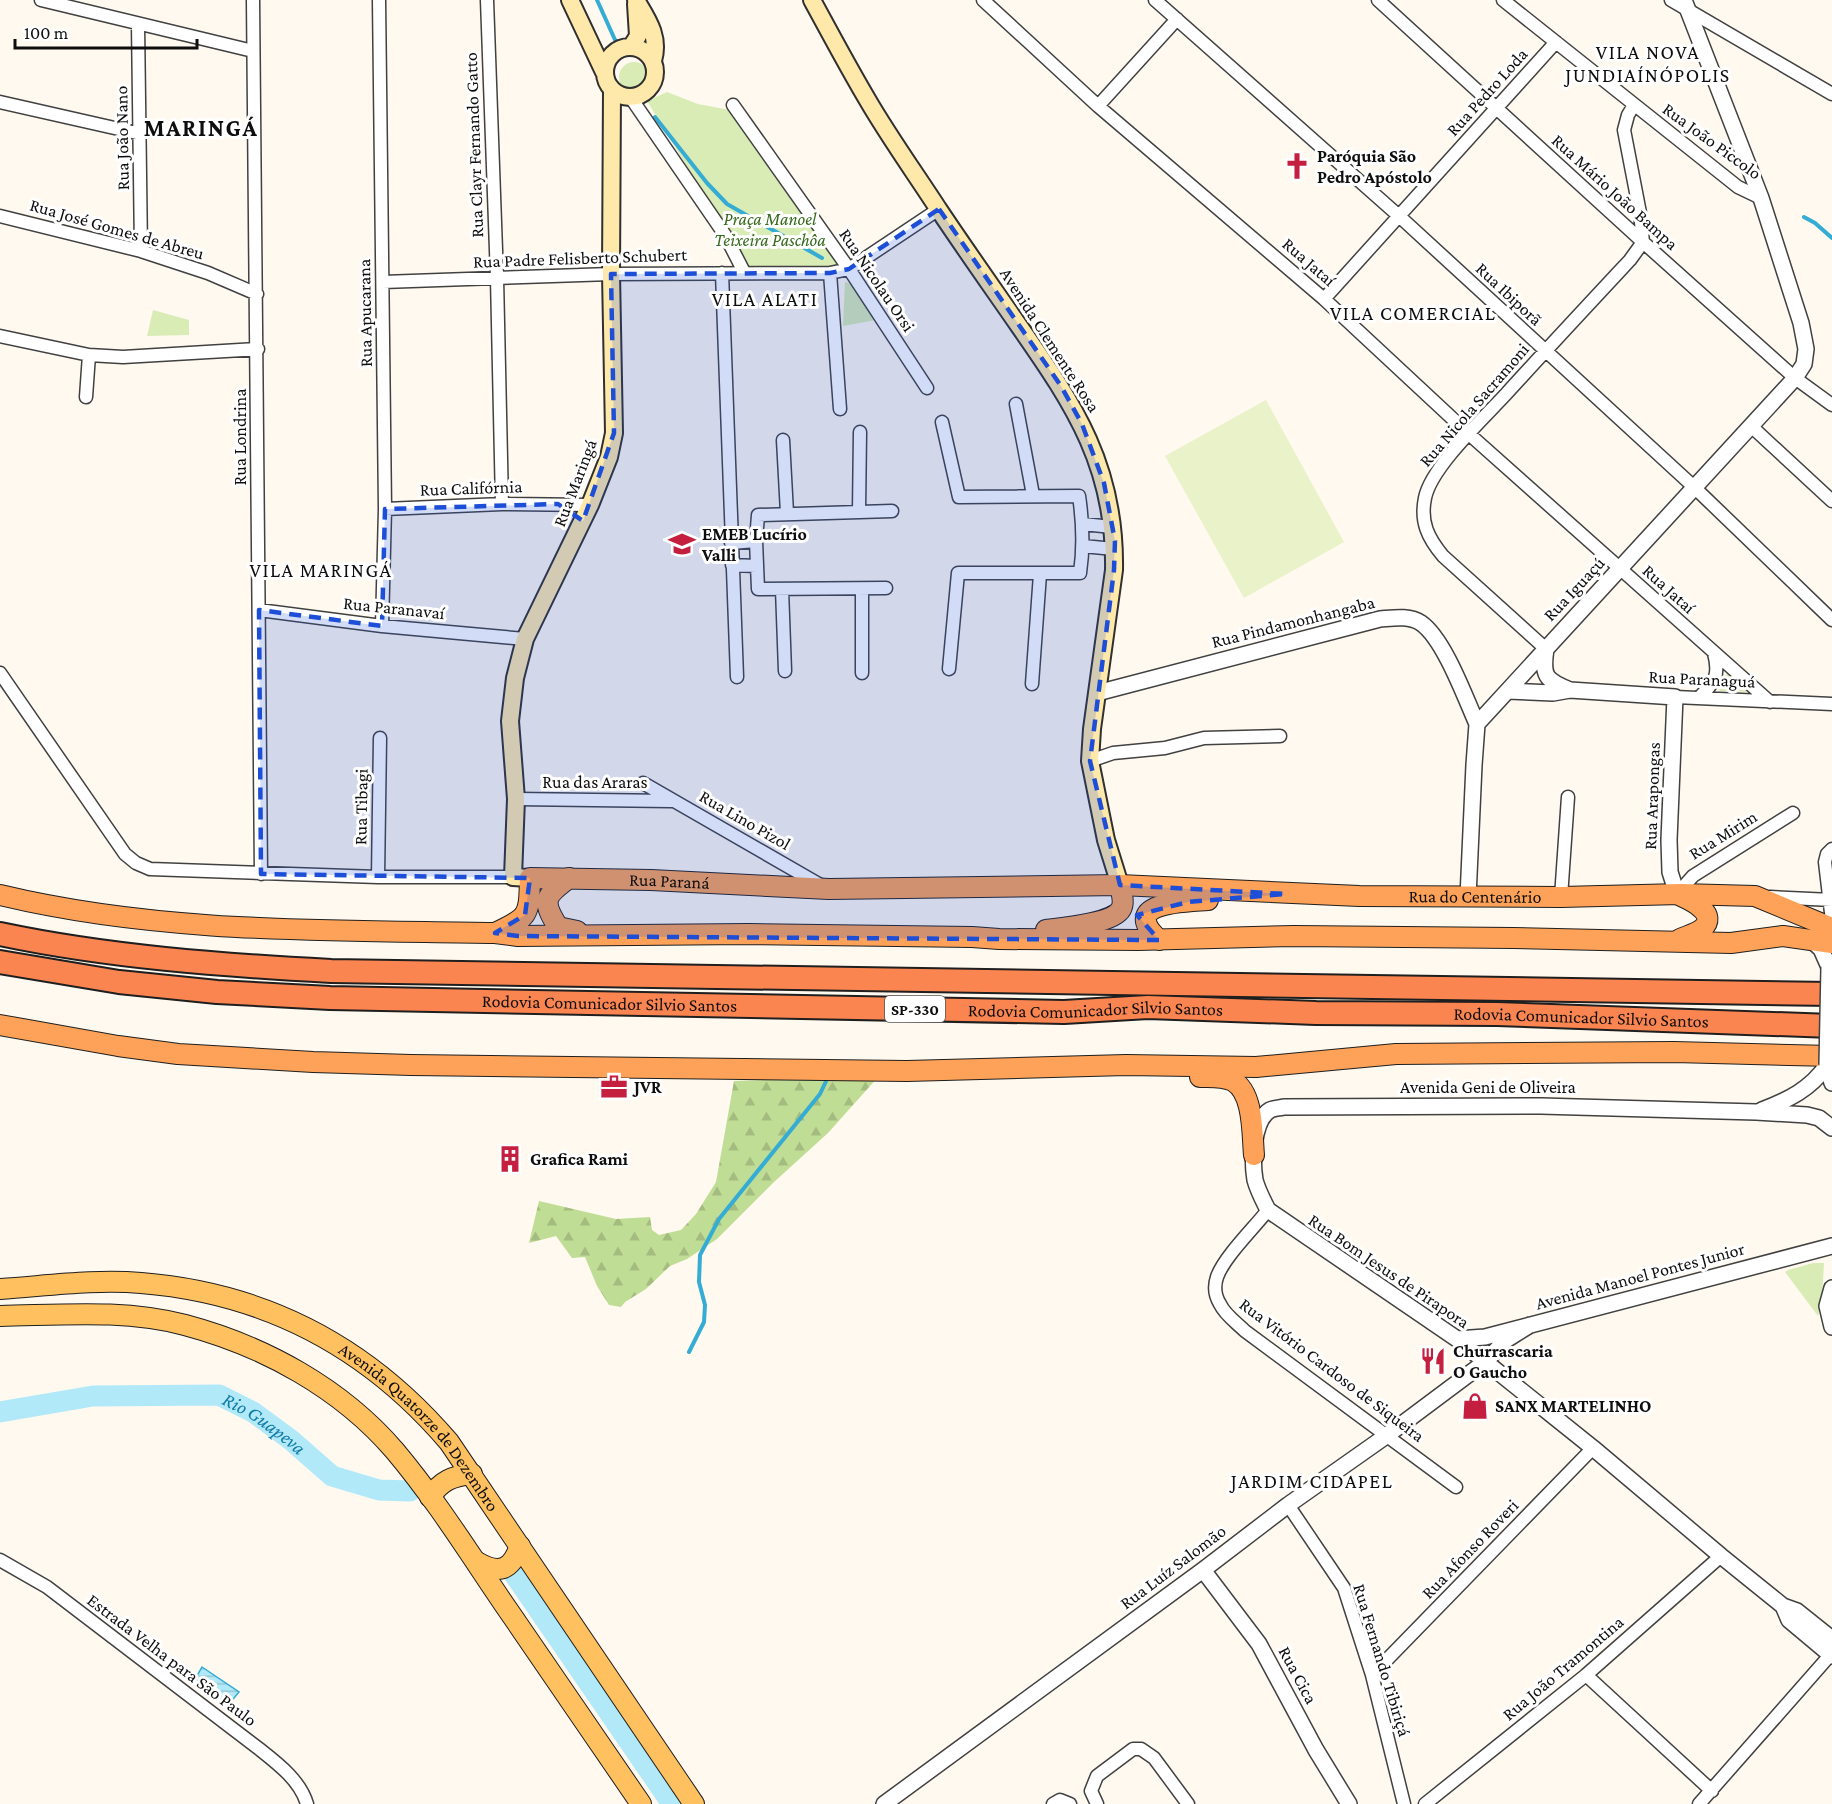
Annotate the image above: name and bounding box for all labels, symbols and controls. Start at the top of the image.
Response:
scale bar [15,12,196,50]
text: 100 m [24,23,69,43]
district label: VILA NOVA JUNDIAÍNÓPOLIS [1563,41,1731,87]
street label: Rua Pedro Loda [1442,44,1532,140]
street label: Rua Clayr Fernando Gatto [461,52,487,238]
street label: Rua João Nano [111,85,133,190]
street label: Rua João Piccolo [1659,99,1765,184]
district label: MARINGÁ [144,114,258,141]
street label: Rua Mário João Bampa [1548,130,1682,254]
place label: Paróquia São Pedro Apóstolo [1317,146,1432,187]
church icon: Paróquia São Pedro Apóstolo [1282,151,1312,181]
street label: Rua José Gomes de Abreu [28,195,207,264]
park label: Praça Manoel Teixeira Paschôa [714,209,826,250]
street label: Rua Nicolau Orsi [835,225,919,336]
street label: Rua Jataí [1278,234,1341,291]
street label: Rua Padre Felisberto Schubert [473,244,688,272]
street label: Rua Ibiporã [1472,258,1546,330]
street label: Rua Apucarana [354,259,376,367]
street label: Avenida Clemente Rosa [996,264,1104,416]
district label: VILA ALATI [712,288,818,310]
district label: VILA COMERCIAL [1330,302,1496,324]
street label: Rua Nicola Sacramoni [1415,339,1533,471]
street label: Rua Londrina [230,388,250,486]
street label: Rua Maringá [549,436,601,530]
street label: Rua Califórnia [419,476,523,500]
place label: EMEB Lucírio Valli [701,524,807,565]
school or university icon: EMEB Lucírio Valli [667,529,697,559]
street label: Rua Iguaçú [1539,553,1609,625]
district label: VILA MARINGÁ [250,559,392,581]
street label: Rua Jataí [1639,560,1700,619]
street label: Rua Pindamonhangaba [1209,592,1377,652]
street label: Rua Paranavaí [342,593,447,623]
street label: Rua Paranaguá [1648,666,1756,692]
street label: Rua Arapongas [1640,742,1664,850]
street label: Rua Tibagi [350,768,372,845]
street label: Rua das Araras [542,772,648,792]
street label: Rua Lino Pizol [696,786,794,854]
street label: Rua Mirim [1685,806,1761,864]
street label: Rua Paraná [629,870,710,893]
street label: Rua do Centenário [1409,886,1541,907]
street label: Rodovia Comunicador Silvio Santos [482,991,737,1016]
road number: SP-330 [885,996,945,1022]
street label: Rodovia Comunicador Silvio Santos [968,997,1223,1022]
street label: Rodovia Comunicador Silvio Santos [1454,1004,1709,1032]
office icon: JVR [599,1072,629,1102]
place label: JVR [632,1077,663,1097]
street label: Avenida Geni de Oliveira [1400,1077,1576,1097]
building icon: Grafica Rami [495,1144,525,1174]
place label: Grafica Rami [530,1149,629,1169]
street label: Rua Bom Jesus de Pirapora [1305,1210,1473,1332]
street label: Avenida Manoel Pontes Junior [1533,1238,1747,1314]
street label: Rua Vitório Cardoso de Siqueira [1236,1294,1428,1446]
street label: Avenida Quatorze de Dezembro [335,1339,503,1515]
place label: Churrascaria O Gaucho [1453,1341,1553,1382]
restaurant icon: Churrascaria O Gaucho [1418,1346,1448,1376]
water label: Rio Guapeva [219,1388,310,1459]
shop icon: SANX MARTELINHO [1460,1391,1490,1421]
place label: SANX MARTELINHO [1495,1396,1652,1416]
district label: JARDIM CIDAPEL [1229,1470,1393,1493]
street label: Rua Afonso Roveri [1418,1495,1523,1603]
street label: Rua Luíz Salomão [1116,1521,1230,1613]
street label: Rua Fernando Tibiriçá [1349,1581,1415,1739]
street label: Estrada Velha para São Paulo [83,1590,261,1730]
street label: Rua João Tramontina [1498,1612,1628,1724]
street label: Rua Cica [1275,1643,1321,1707]

